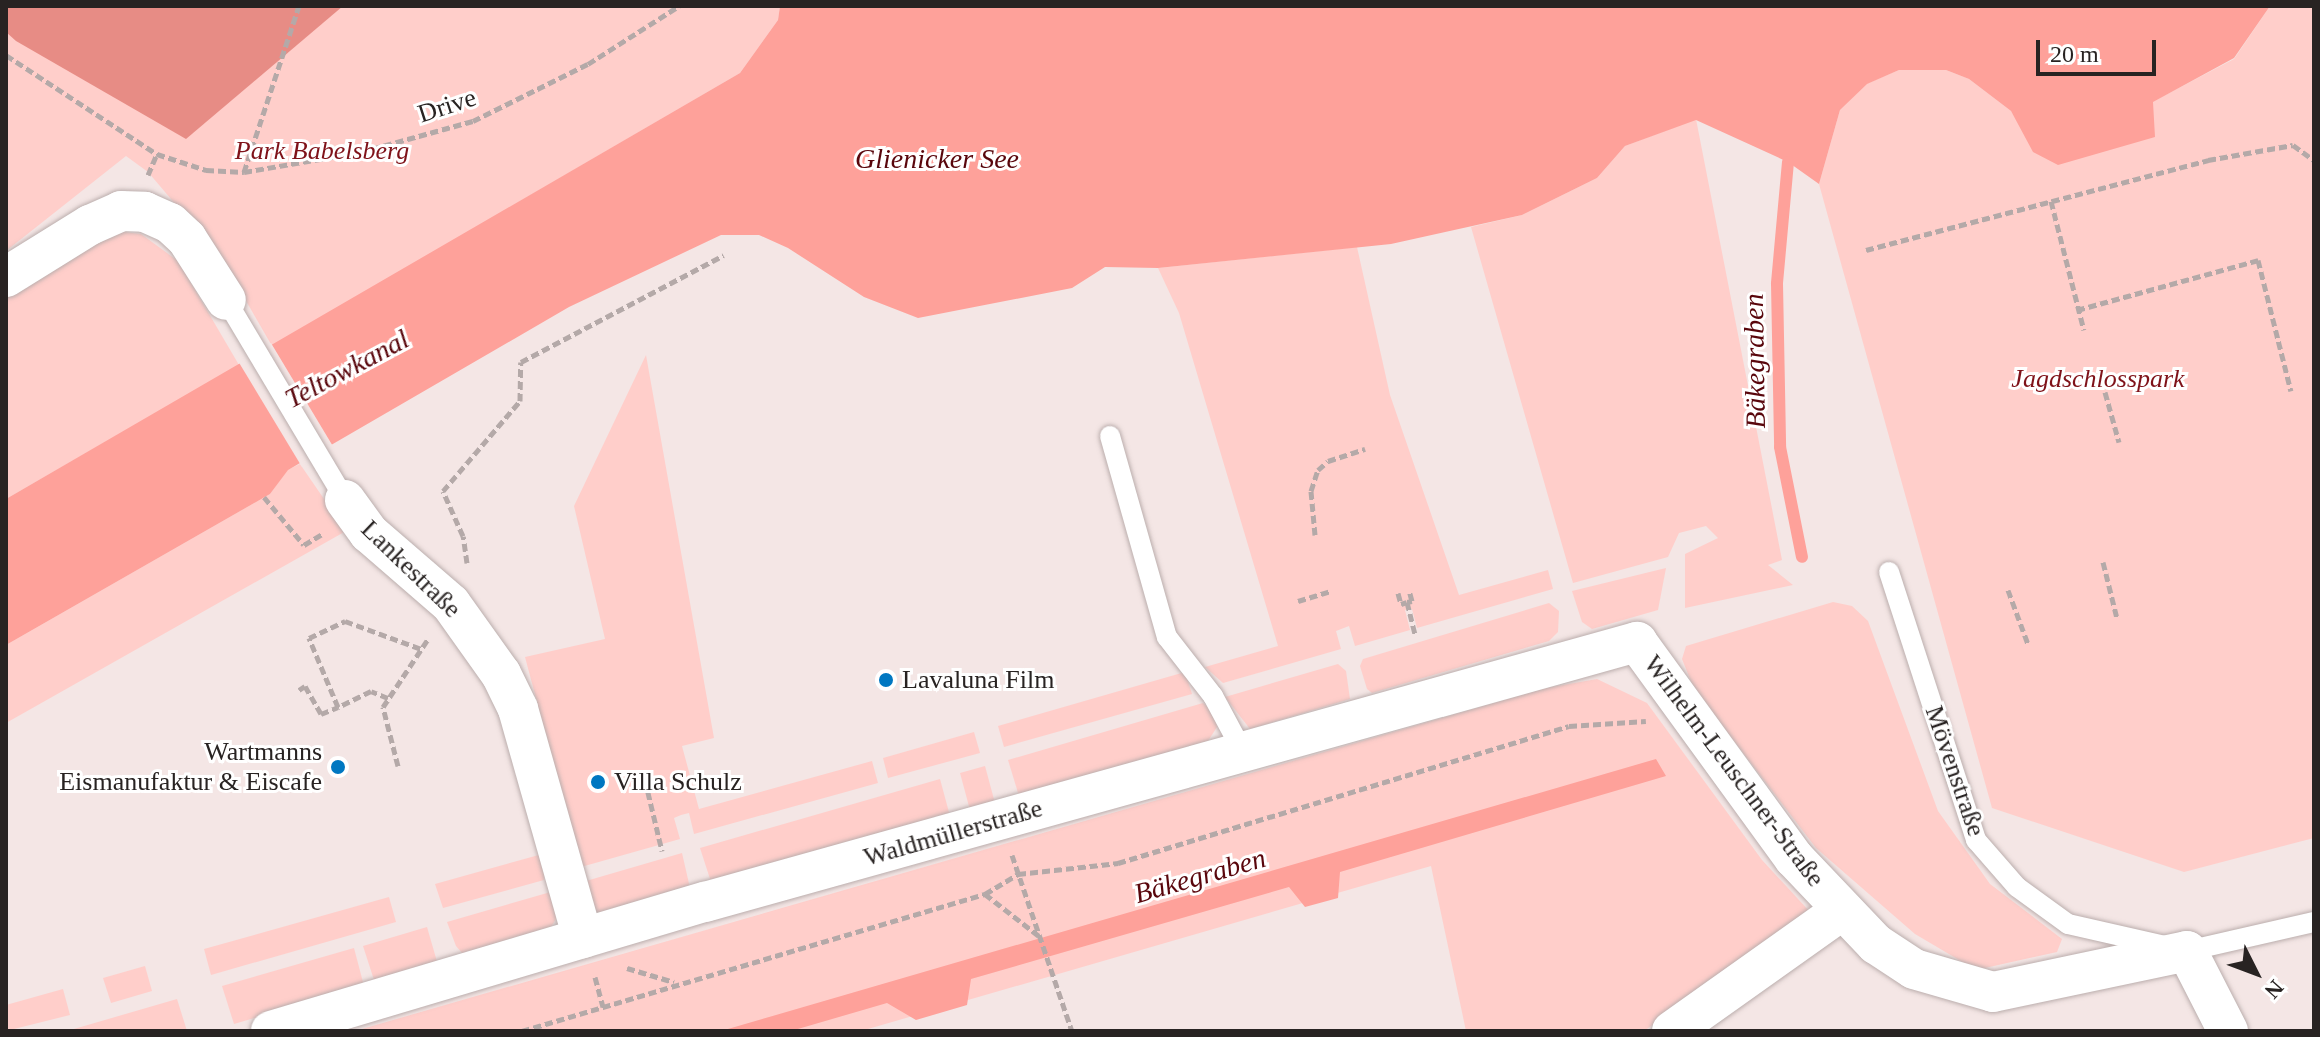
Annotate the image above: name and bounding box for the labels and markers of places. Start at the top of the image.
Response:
place label: Lavaluna Film [902,664,1054,696]
marker: Lavaluna Film [877,671,895,689]
place label: Wartmanns Eismanufaktur & Eiscafe [59,736,322,798]
marker: Wartmanns Eismanufaktur & Eiscafe [329,758,347,776]
place label: Villa Schulz [614,766,742,798]
marker: Villa Schulz [589,773,607,791]

